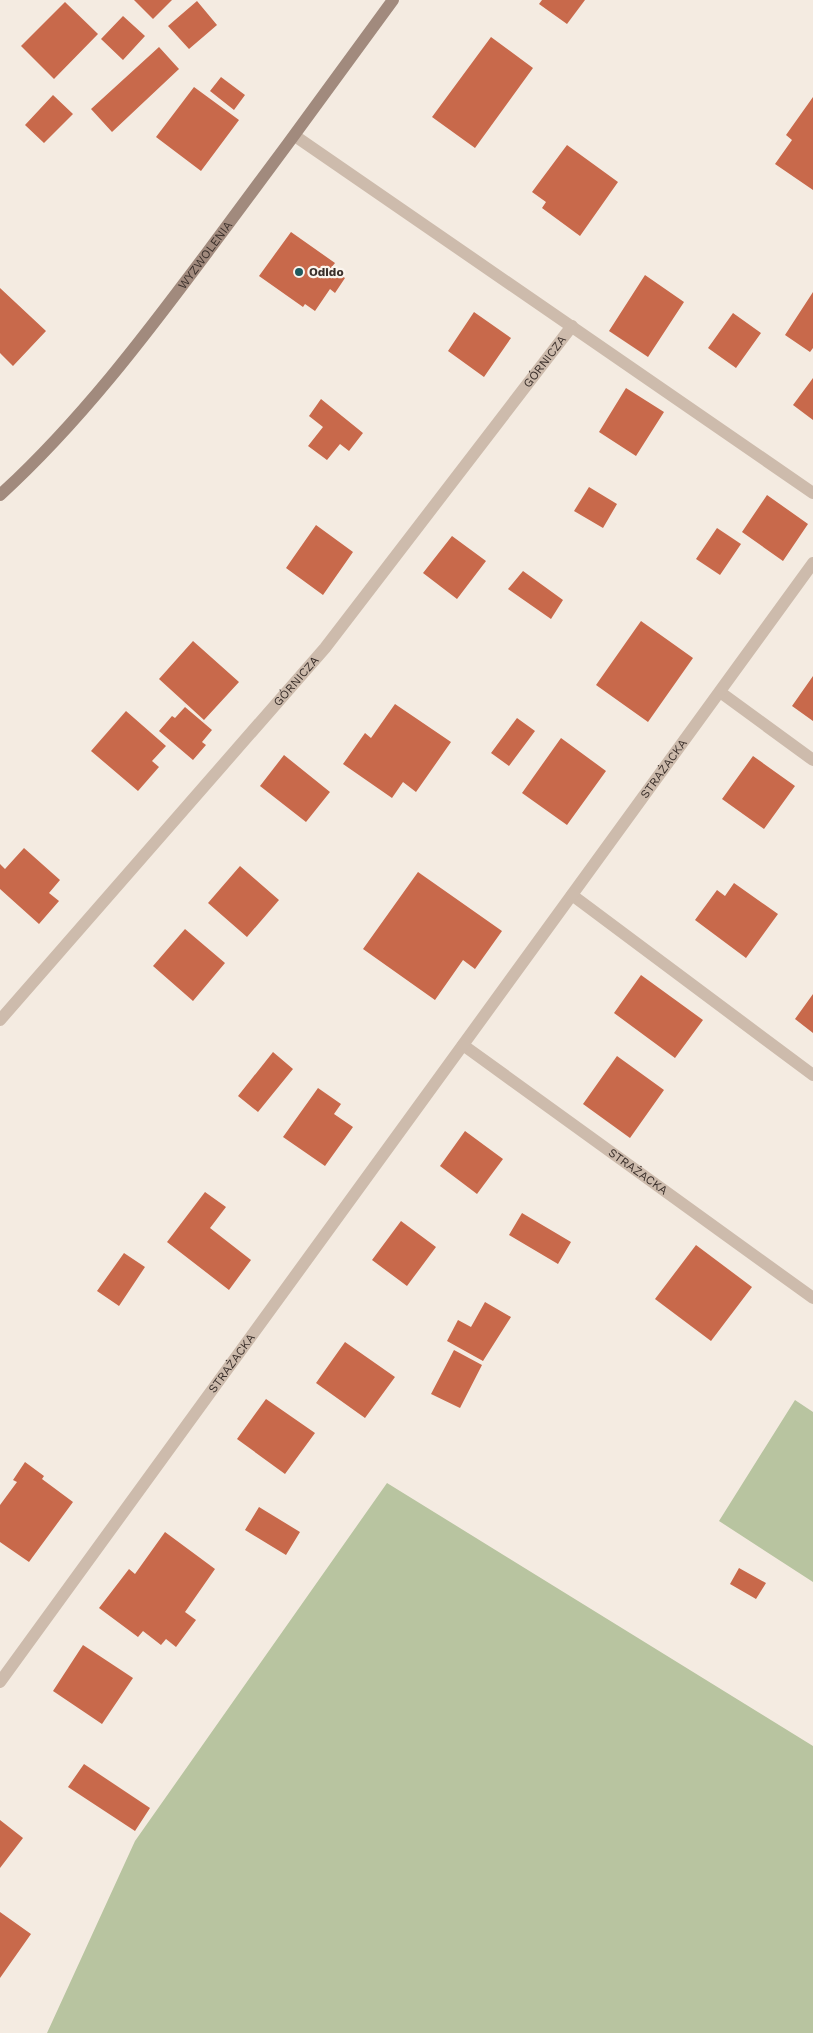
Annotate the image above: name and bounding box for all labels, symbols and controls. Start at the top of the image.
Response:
street label: WYZWOLENIA [175,218,235,292]
place label: Odido [309,265,344,279]
marker: Odido [293,266,305,278]
street label: GÓRNICZA [520,333,569,390]
street label: GÓRNICZA [270,653,322,709]
street label: STRAŻACKA [637,736,690,801]
street label: STRAŻACKA [606,1145,670,1198]
street label: STRAŻACKA [205,1331,258,1396]

